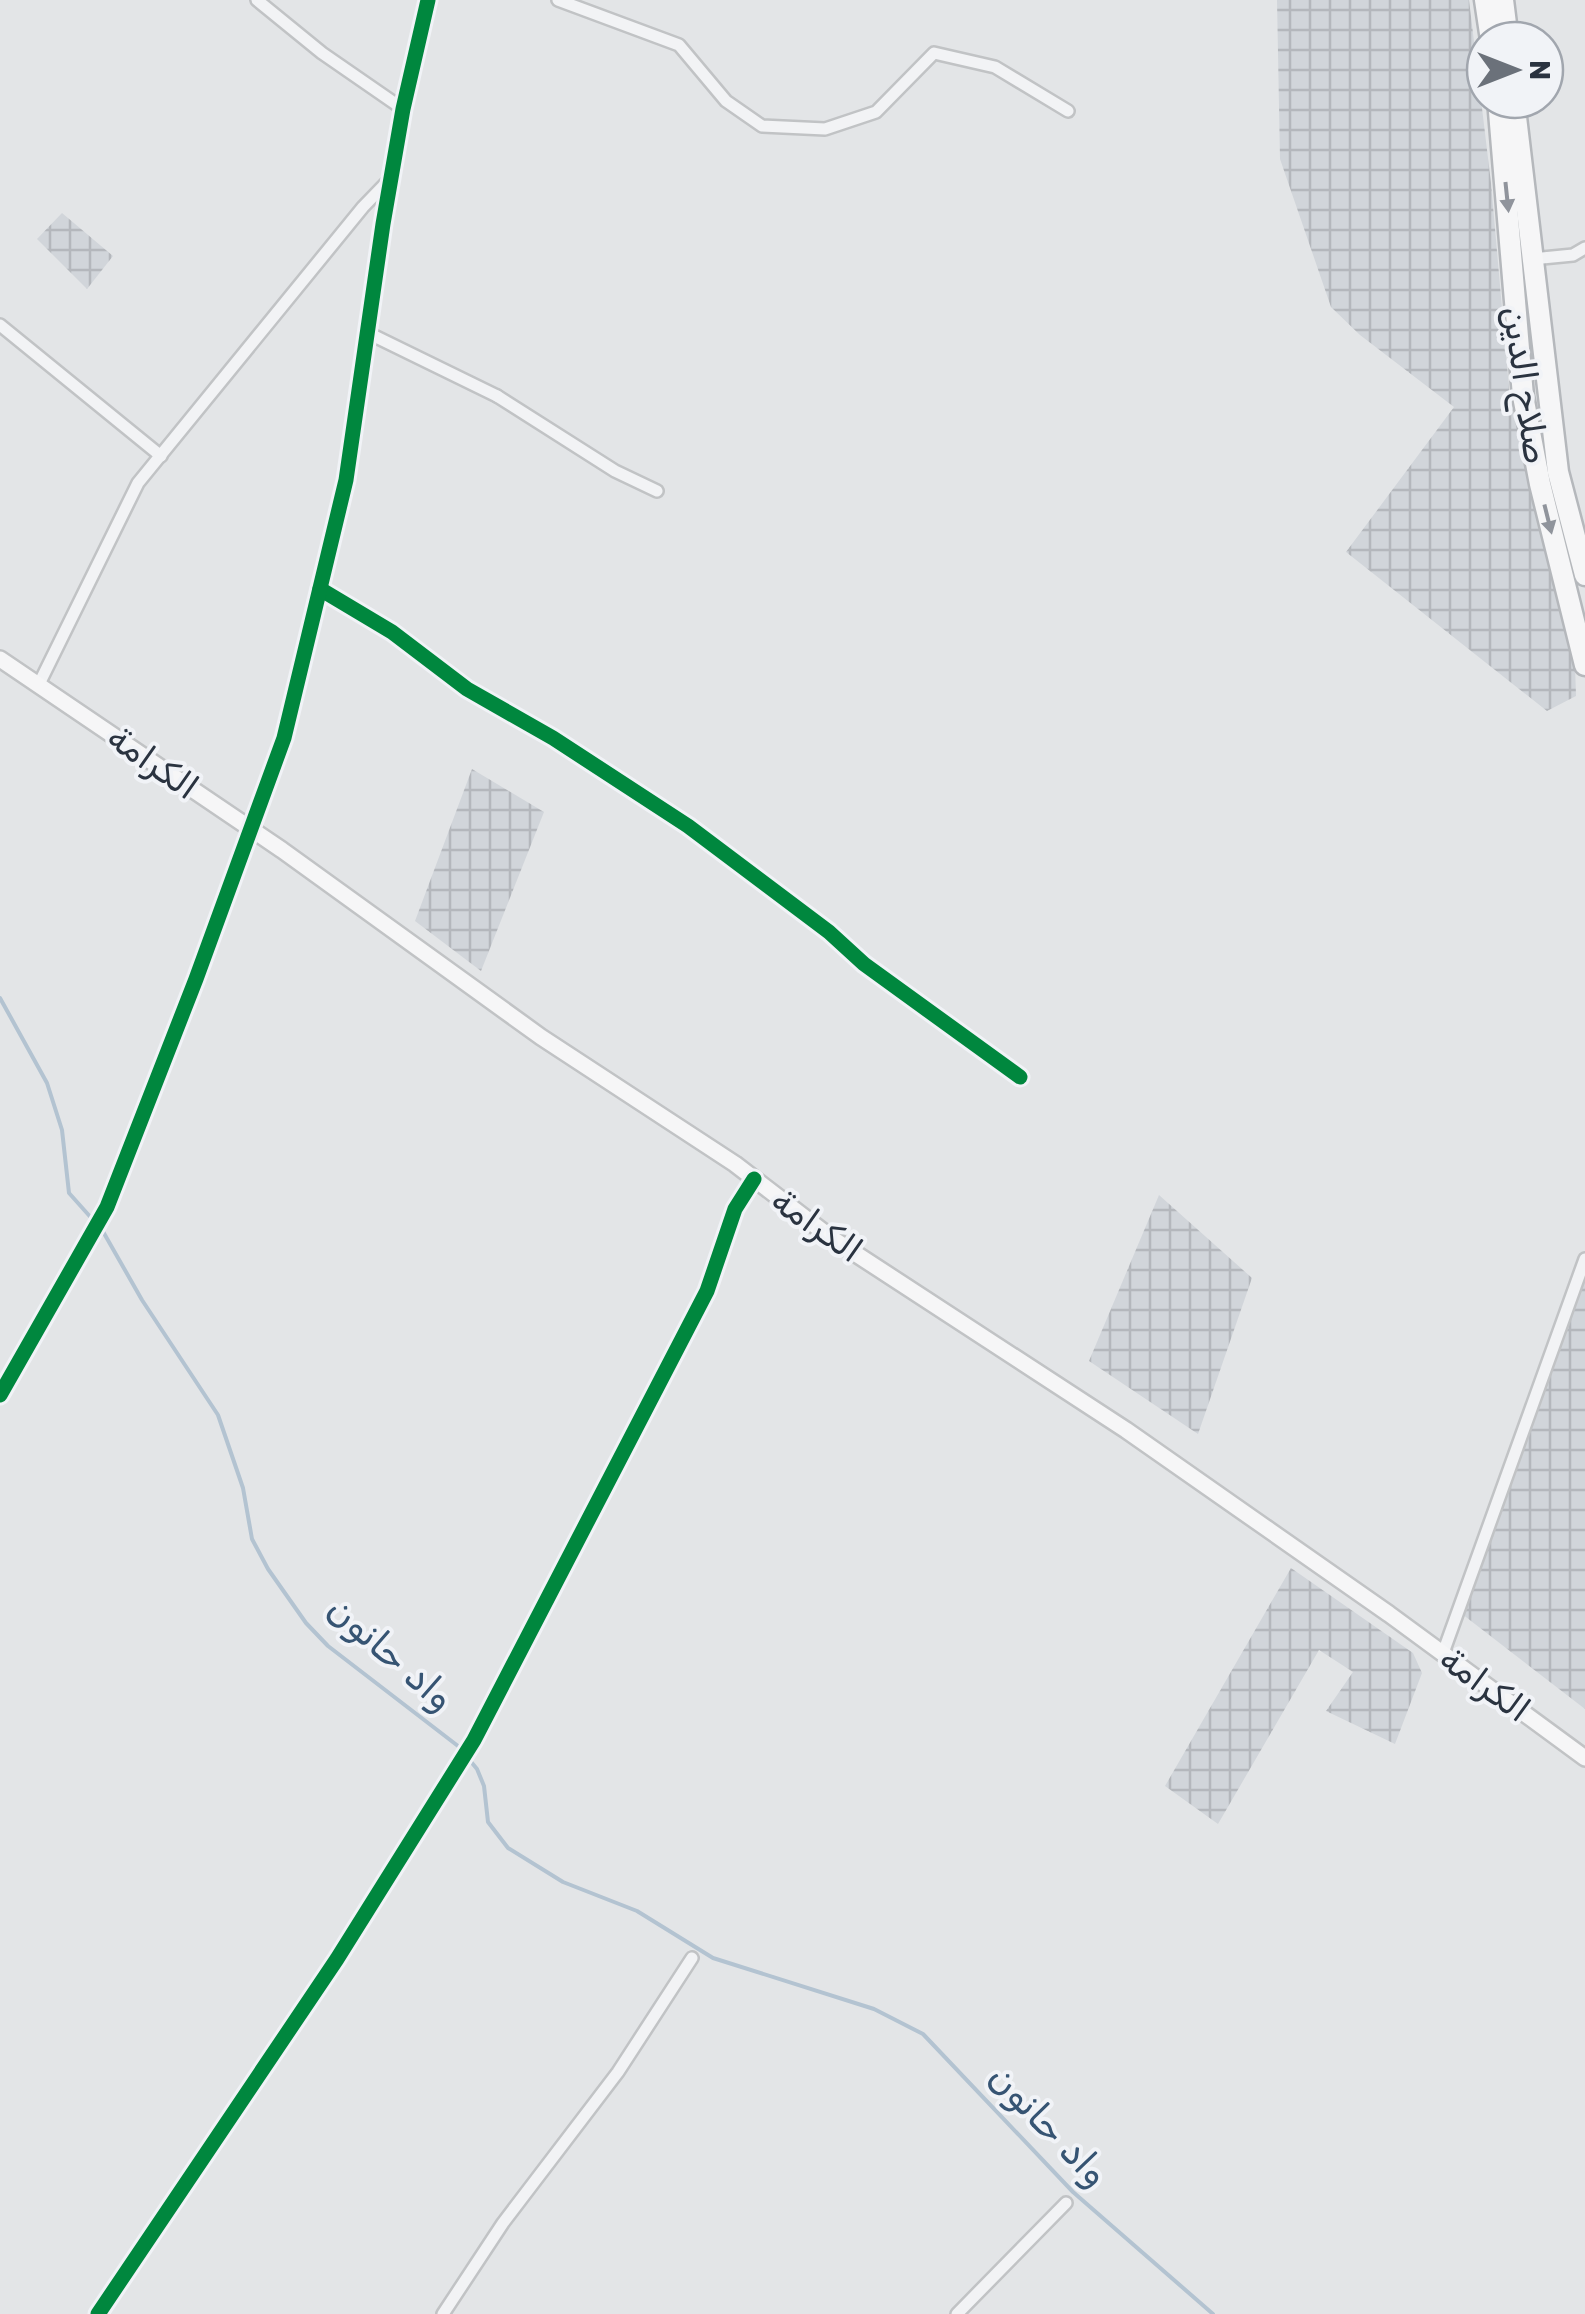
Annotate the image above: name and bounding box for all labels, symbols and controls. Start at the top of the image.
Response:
north arrow [1465,20,1565,120]
text: N [1523,60,1556,80]
one-way arrow [1499,182,1515,214]
street label: صلاح الدين [1491,304,1558,467]
one-way arrow [1541,504,1556,535]
street label: الكرامة [99,716,207,808]
street label: الكرامة [763,1179,871,1271]
water label: واد حانون [318,1585,464,1721]
street label: الكرامة [1432,1637,1538,1731]
water label: واد حانون [979,2054,1119,2196]

